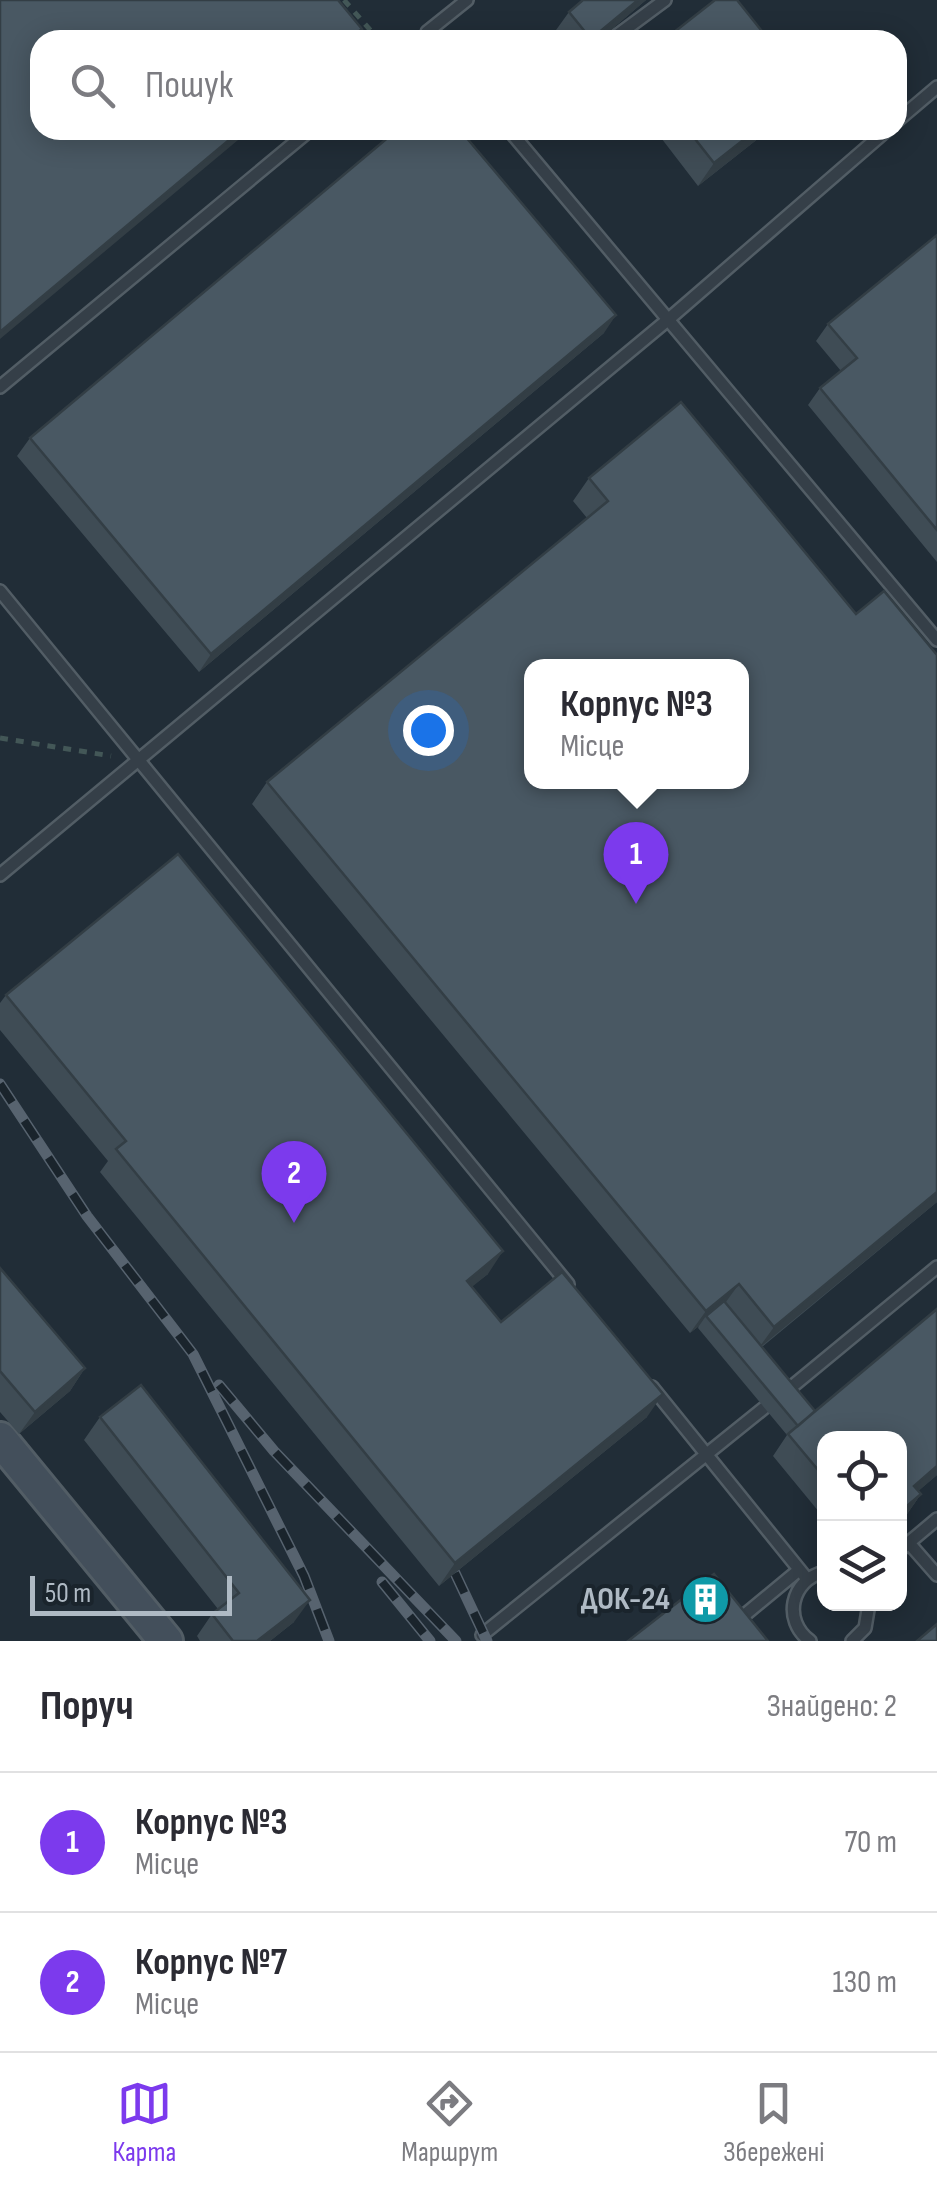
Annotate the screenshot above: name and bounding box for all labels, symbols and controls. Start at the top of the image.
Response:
search box [30,30,907,140]
icon: search [65,58,120,113]
text: Пошук [145,63,233,108]
popup [524,659,749,789]
text: Корпус №3 [560,682,713,727]
your location [403,705,454,756]
text: Місце [560,727,624,766]
pin: 1 [604,822,668,904]
pin: 2 [262,1140,326,1223]
map controls [817,1431,907,1611]
button: locate [817,1431,907,1521]
button: layers [817,1521,907,1611]
scale bar [30,1571,232,1616]
building icon: ДОК-24 [679,1573,731,1625]
text: 50 m [45,1577,91,1610]
place label: ДОК-24 [581,1580,670,1619]
text: Поруч [40,1681,134,1732]
text: Знайдено: 2 [767,1687,897,1726]
text: Корпус №3 [135,1800,287,1845]
text: 1 [66,1823,79,1862]
text: 70 m [844,1823,897,1862]
text: Місце [135,1845,199,1884]
text: Корпус №7 [135,1940,287,1985]
text: 2 [65,1963,80,2002]
text: 130 m [832,1963,897,2002]
text: Місце [135,1985,199,2024]
tab: Карта [113,2076,176,2169]
tab: Маршрут [401,2076,498,2169]
tab: Збережені [723,2076,824,2169]

